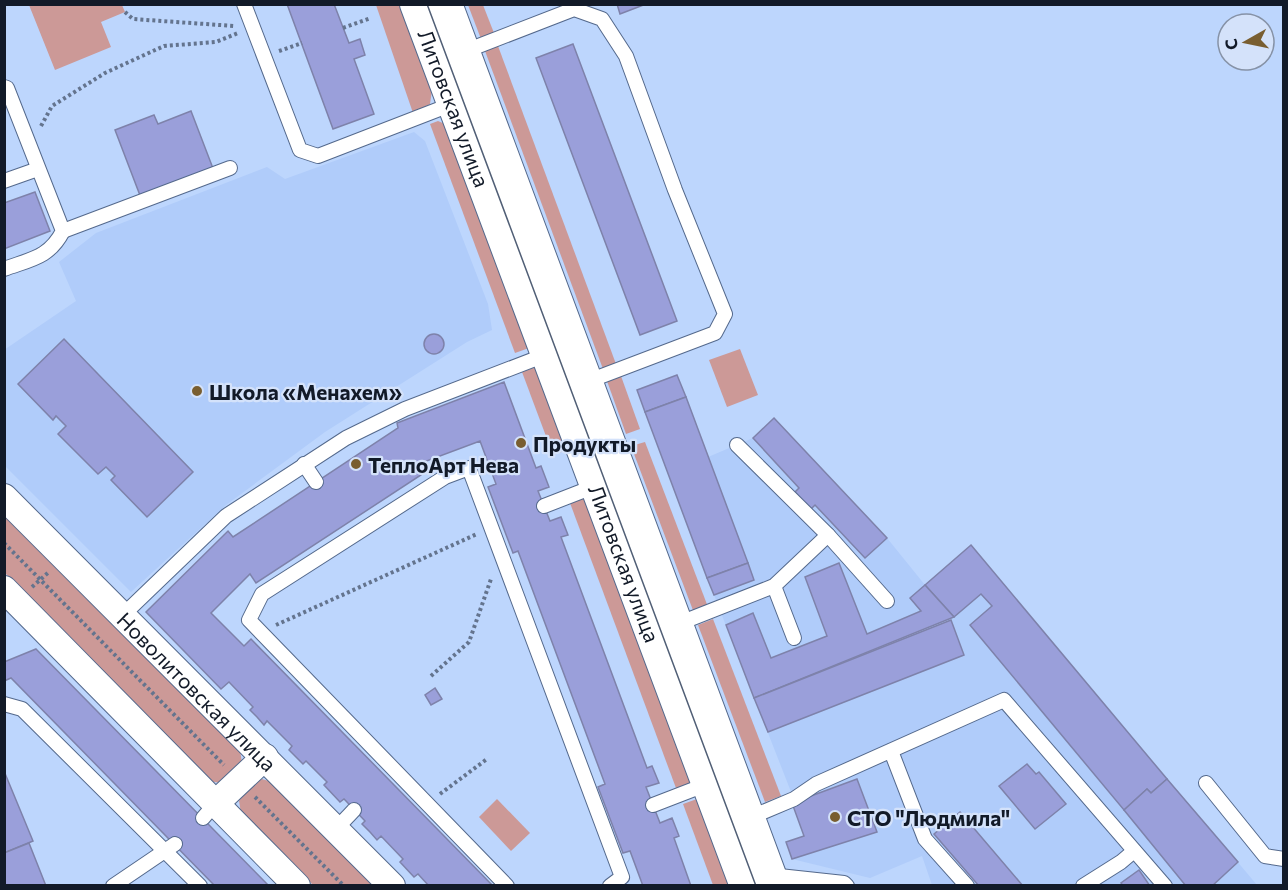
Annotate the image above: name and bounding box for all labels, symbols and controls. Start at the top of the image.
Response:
north arrow [1216,12,1276,72]
street label: Литовская улица [414,26,496,190]
text: С [1220,37,1241,51]
place label: Школа «Менахем» [209,379,402,404]
marker: Школа «Менахем» [190,384,204,398]
place label: Продукты [533,431,636,456]
marker: Продукты [514,436,528,450]
place label: ТеплоАрт Нева [368,452,519,477]
marker: ТеплоАрт Нева [349,457,363,471]
street label: Литовская улица [584,481,666,645]
street label: Новолитовская улица [113,606,282,776]
place label: СТО "Людмила" [847,805,1010,830]
marker: СТО "Людмила" [828,810,842,824]

